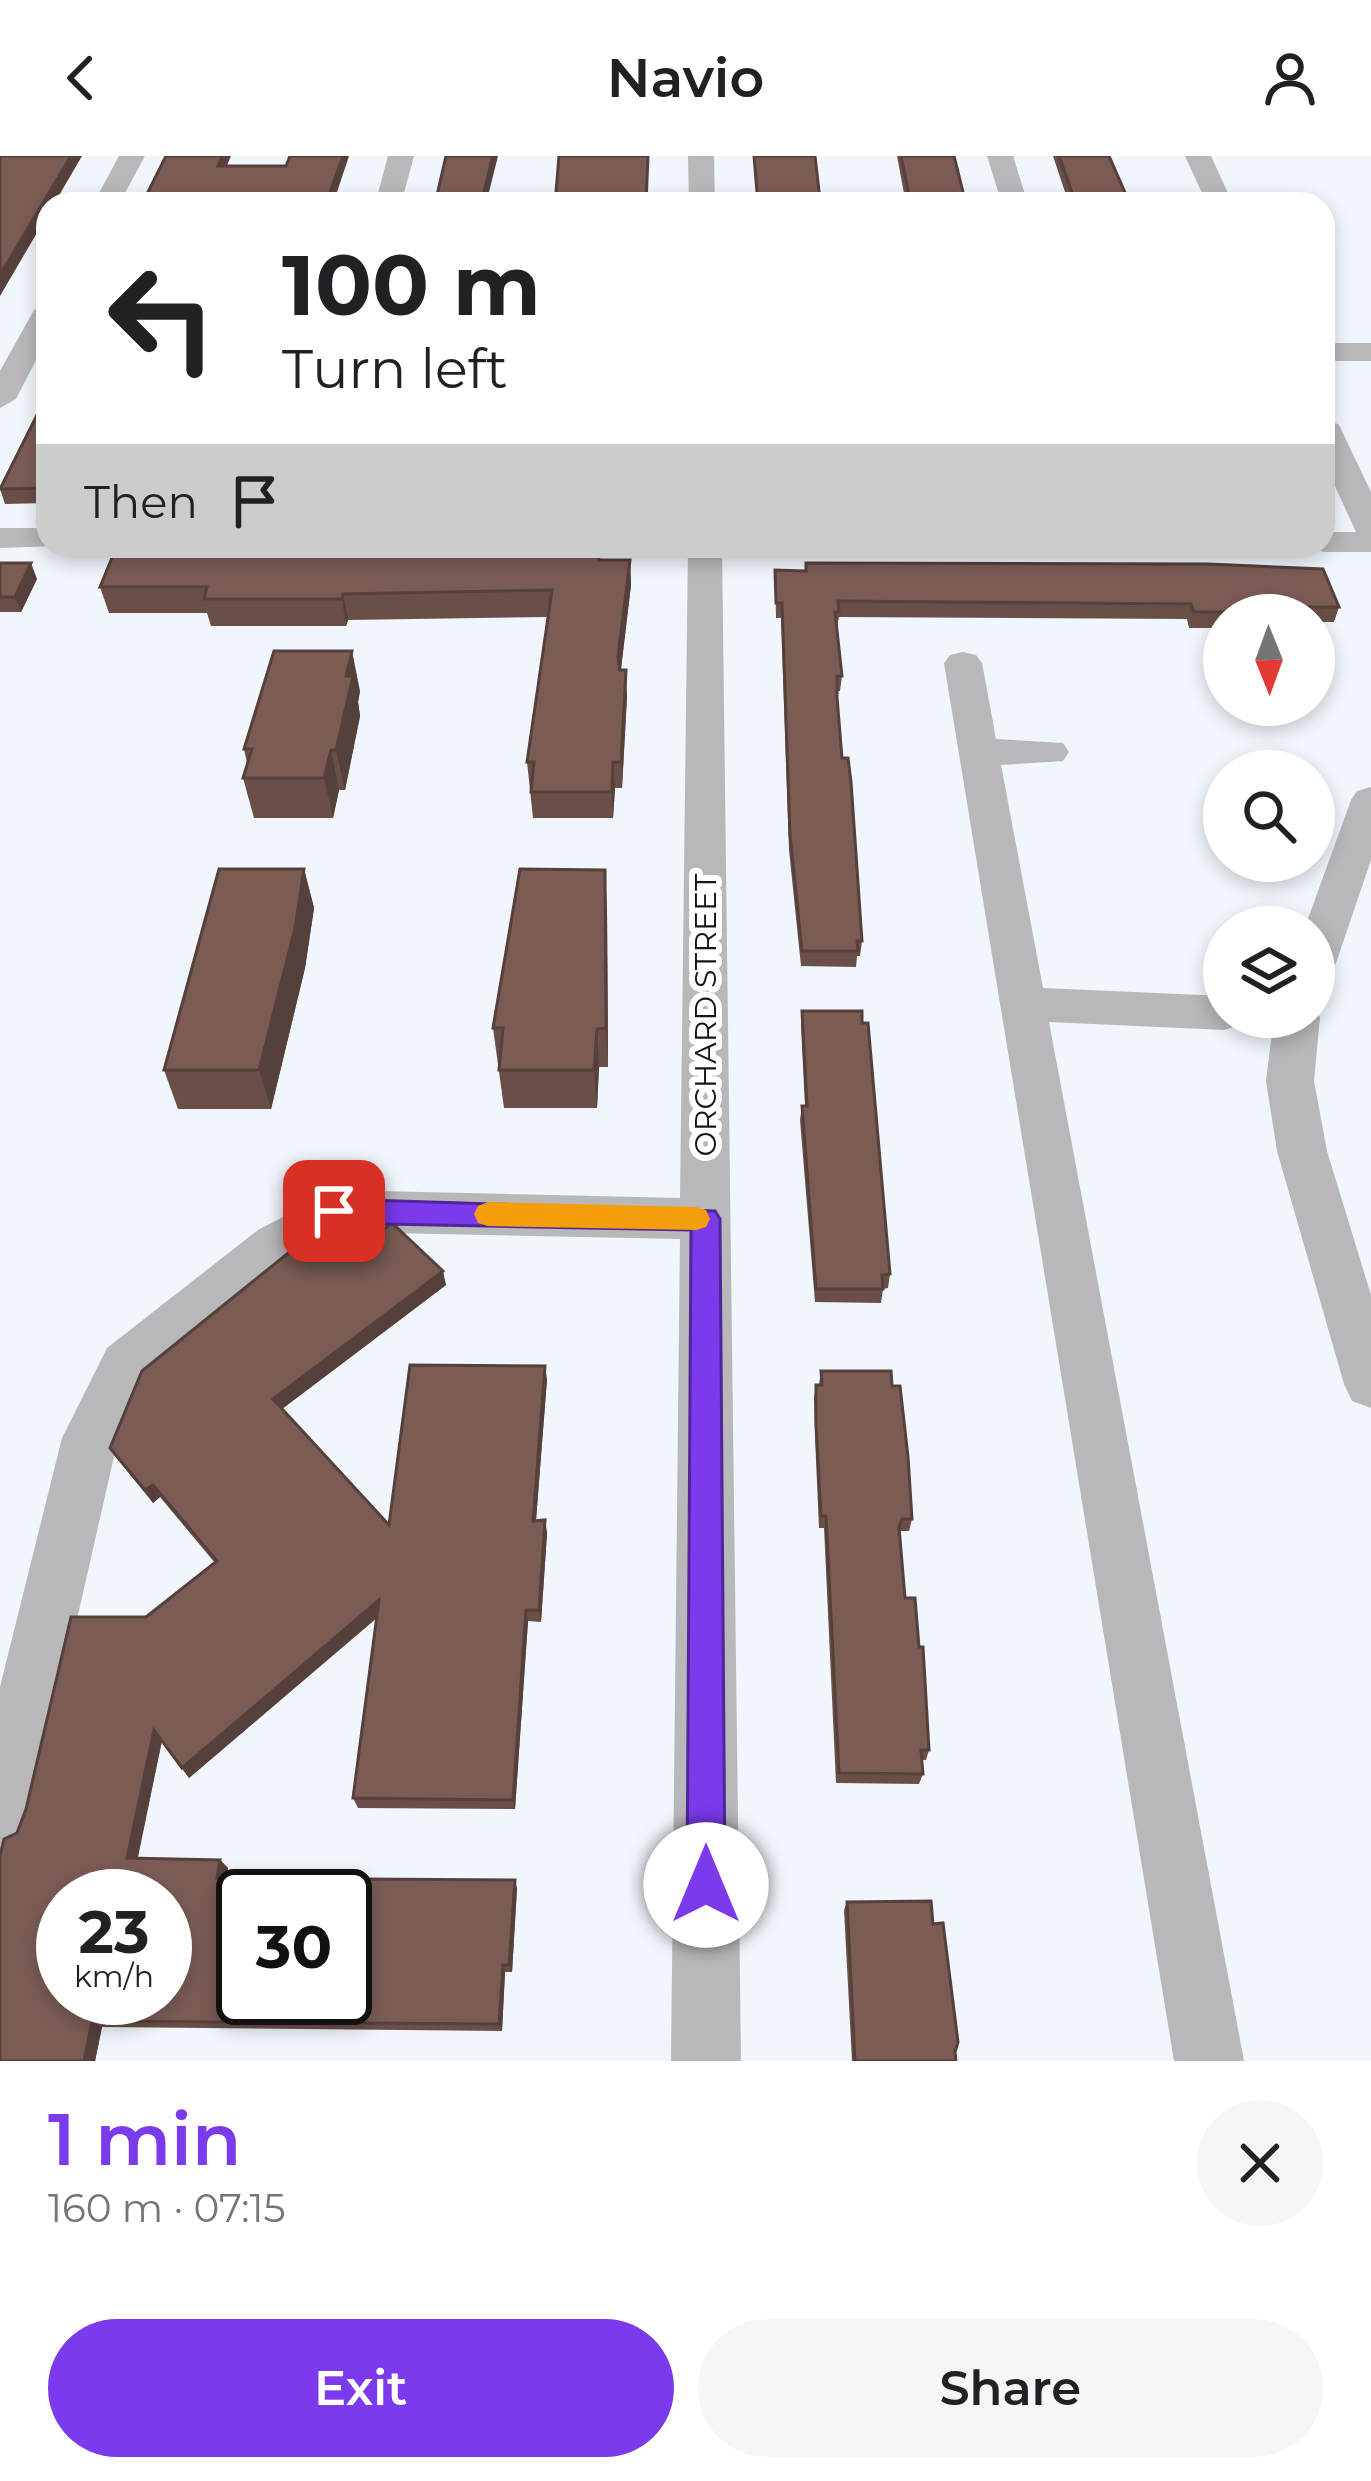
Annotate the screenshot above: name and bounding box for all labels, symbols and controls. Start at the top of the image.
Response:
icon: back [48,45,114,111]
text: Navio [607,45,764,111]
icon: person [1257,45,1323,111]
text: 100 m [282,234,541,336]
icon: left [84,240,240,396]
text: Turn left [282,336,508,402]
icon: arrive [222,468,288,534]
text: Then [84,474,198,529]
north arrow [1203,594,1335,726]
map controls [1203,594,1335,1038]
button: search [1203,750,1335,882]
street label: ORCHARD STREET [687,873,724,1156]
button: layers [1203,906,1335,1038]
pin [283,1160,385,1262]
icon: arrive [301,1178,367,1244]
position arrow [643,1822,769,1948]
speed limit sign: 30 [216,1869,372,2025]
text: 23 [79,1895,149,1968]
text: km/h [74,1958,154,1995]
text: 1 min [48,2095,241,2183]
button: close [1197,2100,1323,2226]
text: 160 m · 07:15 [48,2184,286,2232]
button: Exit [48,2319,674,2457]
button: Share [698,2319,1323,2457]

